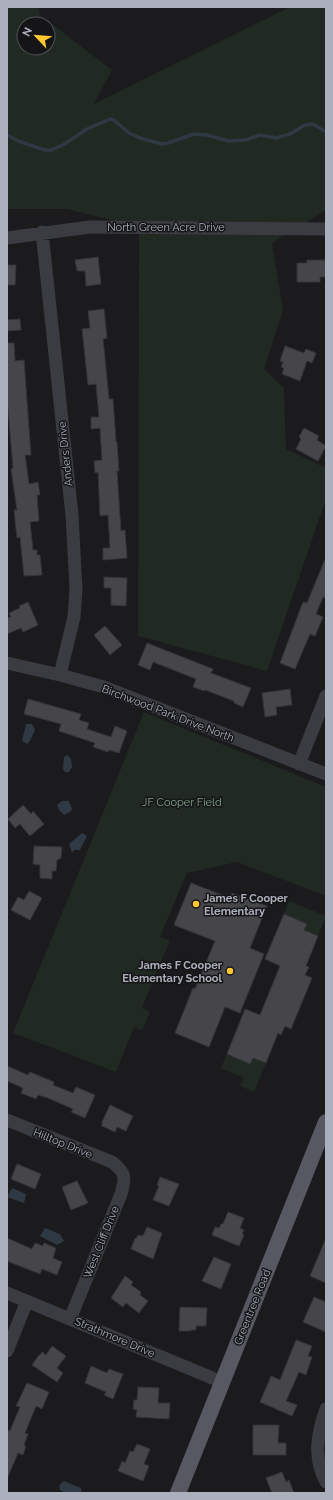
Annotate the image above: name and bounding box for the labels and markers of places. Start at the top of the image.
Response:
place label: James F Cooper Elementary [204,892,289,918]
marker: James F Cooper Elementary [191,899,201,909]
place label: James F Cooper Elementary School [122,959,223,985]
marker: James F Cooper Elementary School [225,966,235,976]

